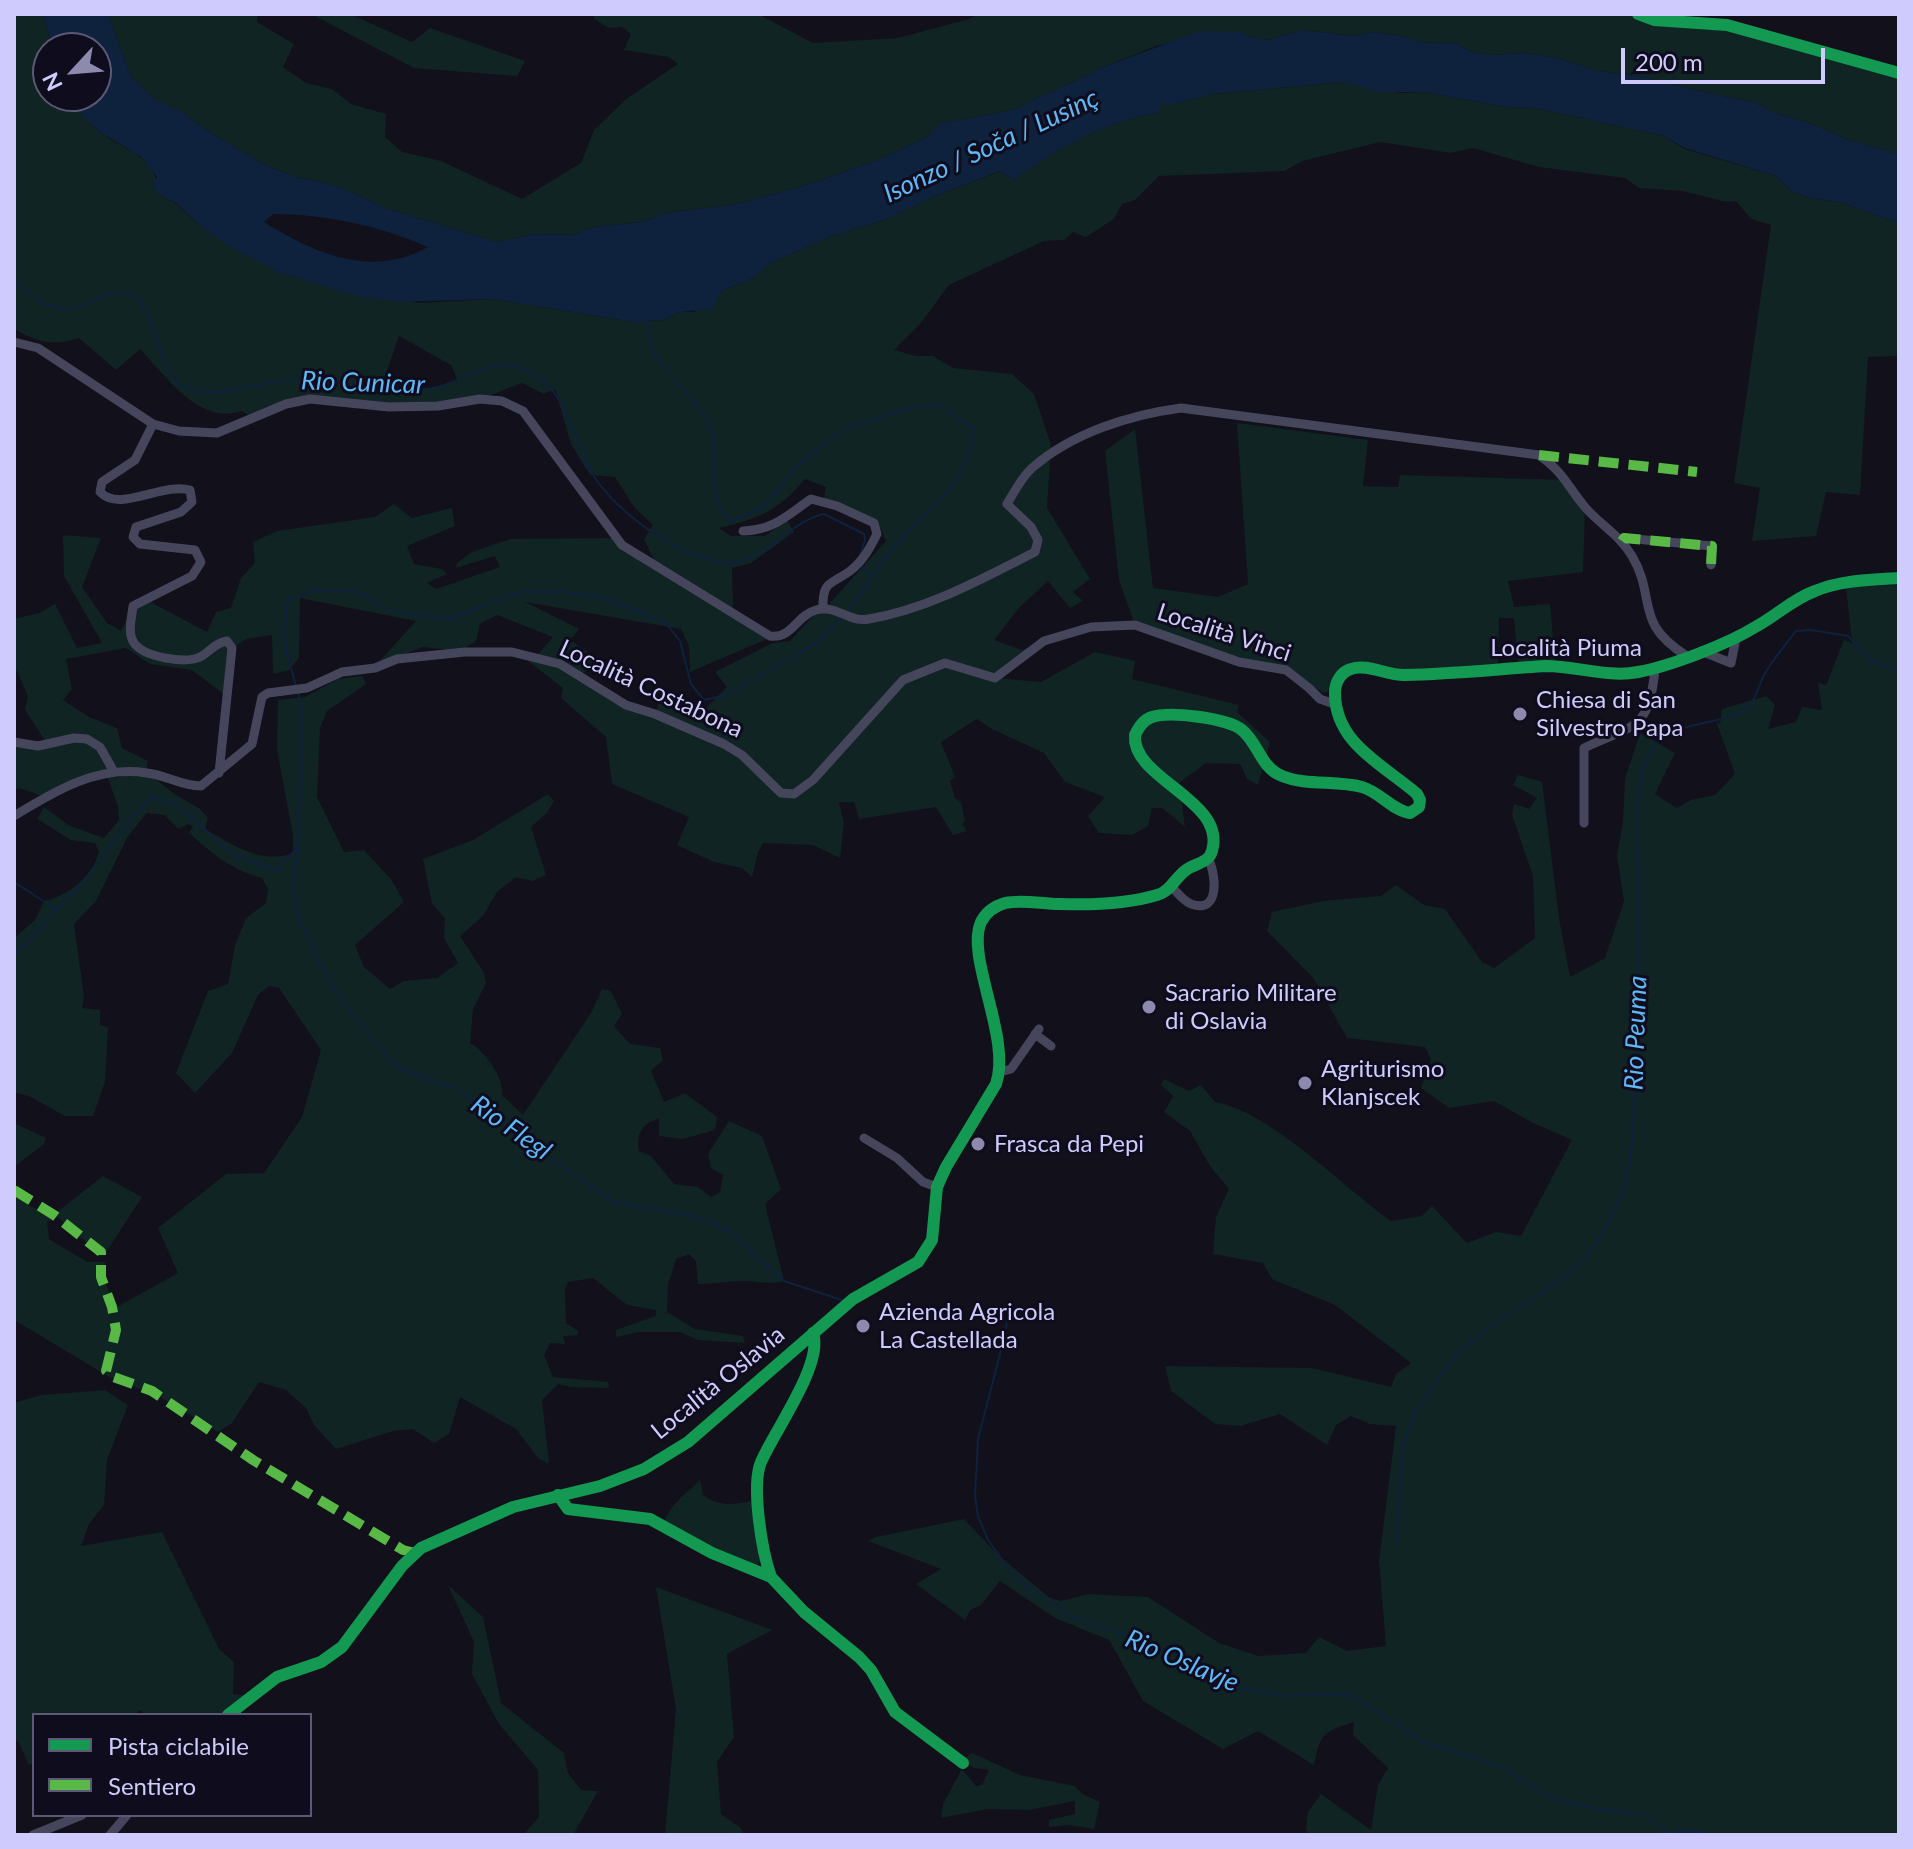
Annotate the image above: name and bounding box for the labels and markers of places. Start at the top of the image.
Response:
place label: Chiesa di San Silvestro Papa [1536,686,1683,742]
marker: Chiesa di San Silvestro Papa [1511,705,1529,723]
place label: Sacrario Militare di Oslavia [1165,979,1337,1035]
marker: Sacrario Militare di Oslavia [1140,998,1158,1016]
place label: Agriturismo Klanjscek [1321,1055,1444,1111]
marker: Agriturismo Klanjscek [1296,1074,1314,1092]
place label: Frasca da Pepi [994,1130,1144,1158]
marker: Frasca da Pepi [969,1135,987,1153]
place label: Azienda Agricola La Castellada [879,1298,1055,1354]
marker: Azienda Agricola La Castellada [854,1317,872,1335]

